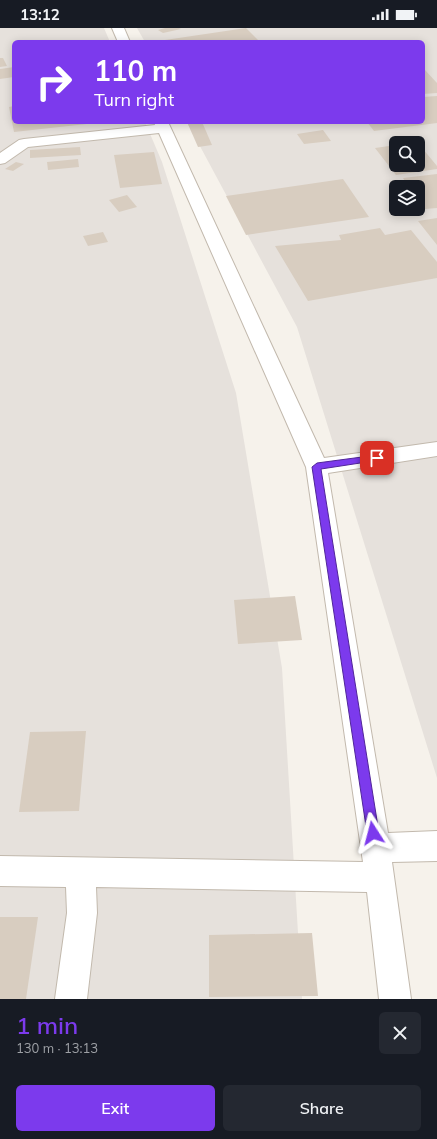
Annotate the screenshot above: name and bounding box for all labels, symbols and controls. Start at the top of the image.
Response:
text: 13:12 [20,5,60,24]
text: 110 m [94,53,177,88]
icon: right [28,56,80,108]
text: Turn right [94,88,174,111]
map controls [389,136,425,216]
button: search [389,136,425,172]
button: layers [389,180,425,216]
pin [360,441,394,475]
icon: arrive [366,447,388,469]
position arrow [352,812,394,854]
text: 1 min [16,1010,78,1040]
button: close [379,1012,421,1054]
text: 130 m · 13:13 [16,1040,98,1056]
button: Exit [16,1085,215,1131]
button: Share [223,1085,421,1131]

